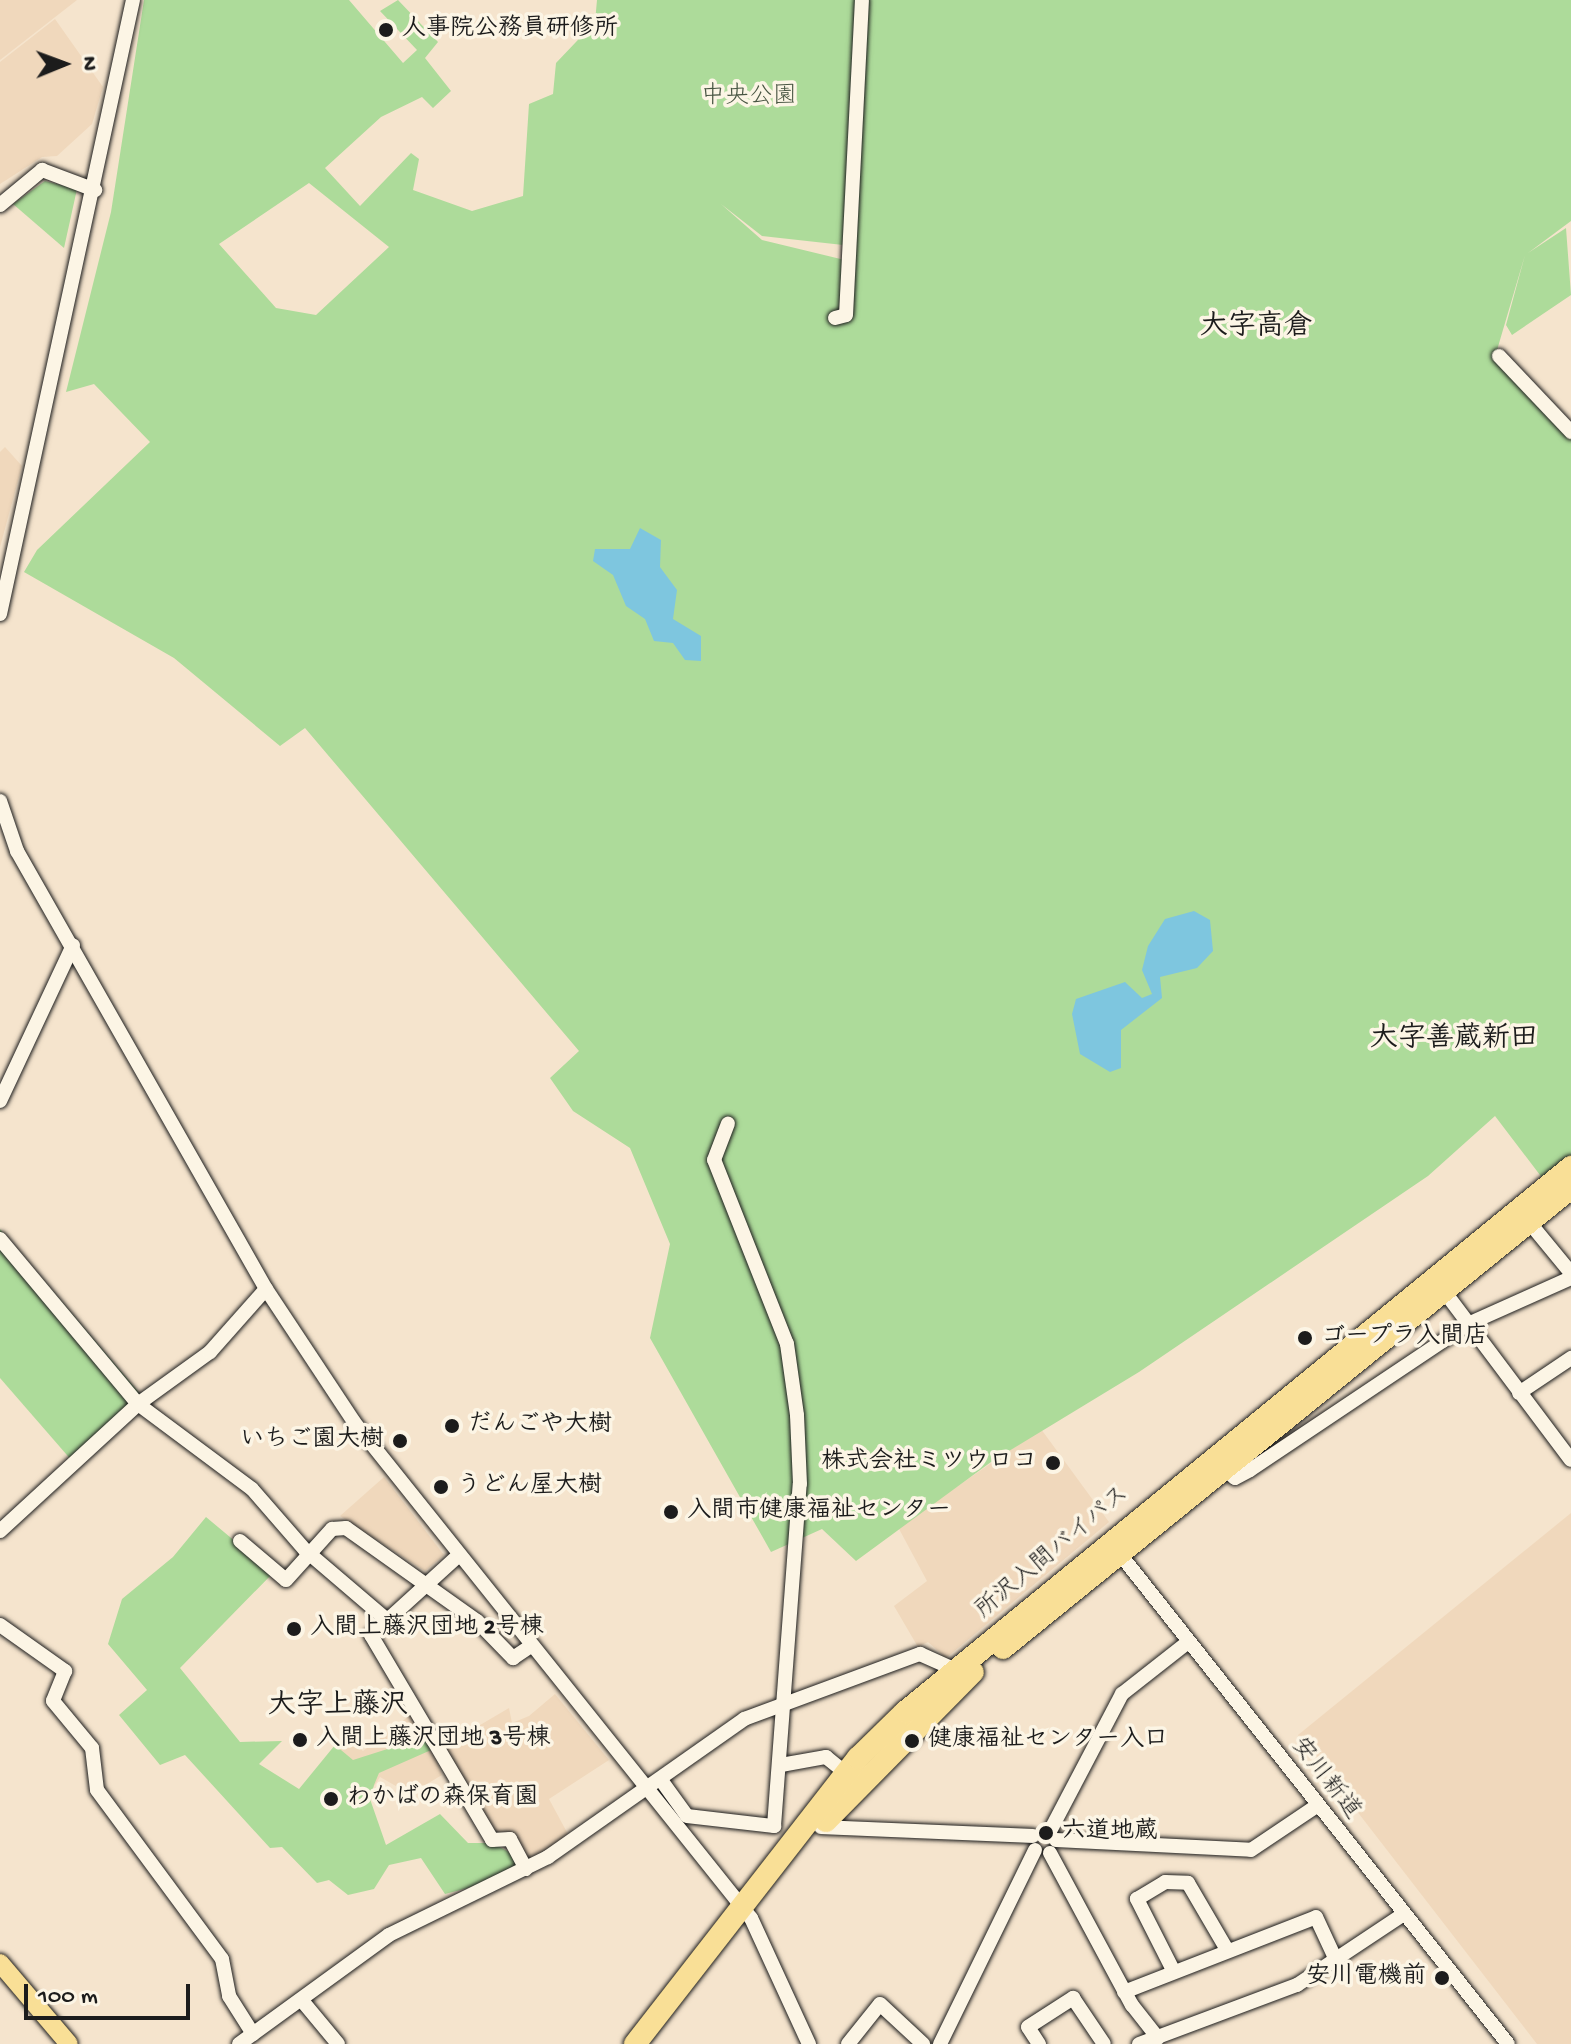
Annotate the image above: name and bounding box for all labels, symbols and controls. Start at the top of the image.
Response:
place label: 人事院公務員研修所 [402,16,618,44]
marker: 人事院公務員研修所 [377,21,395,39]
north arrow [24,24,104,104]
text: N [75,56,101,71]
park label: 中央公園 [701,84,797,112]
district label: 大字高倉 [1200,311,1312,345]
district label: 大字善蔵新田 [1370,1023,1538,1057]
place label: ゴープラ入間店 [1321,1324,1489,1352]
marker: ゴープラ入間店 [1296,1329,1314,1347]
place label: だんごや大樹 [468,1412,612,1440]
marker: だんごや大樹 [443,1417,461,1435]
place label: いちご園大樹 [240,1427,384,1455]
marker: いちご園大樹 [391,1432,409,1450]
place label: 株式会社ミツウロコ [821,1449,1037,1477]
marker: 株式会社ミツウロコ [1044,1454,1062,1472]
place label: うどん屋大樹 [457,1473,601,1501]
marker: うどん屋大樹 [432,1478,450,1496]
street label: 所沢入間バイパス [970,1480,1136,1626]
place label: 入間市健康福祉センター [687,1498,951,1526]
marker: 入間市健康福祉センター [662,1503,680,1521]
place label: 入間上藤沢団地 2号棟 [310,1615,543,1643]
marker: 入間上藤沢団地 2号棟 [285,1620,303,1638]
district label: 大字上藤沢 [268,1690,408,1724]
place label: 入間上藤沢団地 3号棟 [316,1726,550,1754]
place label: 健康福祉センター入口 [928,1727,1168,1755]
marker: 入間上藤沢団地 3号棟 [291,1731,309,1749]
marker: 健康福祉センター入口 [903,1732,921,1750]
street label: 安川新道 [1284,1732,1366,1826]
place label: わかばの森保育園 [347,1785,539,1813]
marker: わかばの森保育園 [322,1790,340,1808]
place label: 六道地蔵 [1062,1819,1158,1847]
marker: 六道地蔵 [1037,1824,1055,1842]
place label: 安川電機前 [1306,1964,1426,1992]
scale bar [28,1968,194,2018]
marker: 安川電機前 [1433,1969,1451,1987]
text: 100 m [38,1983,98,2012]

